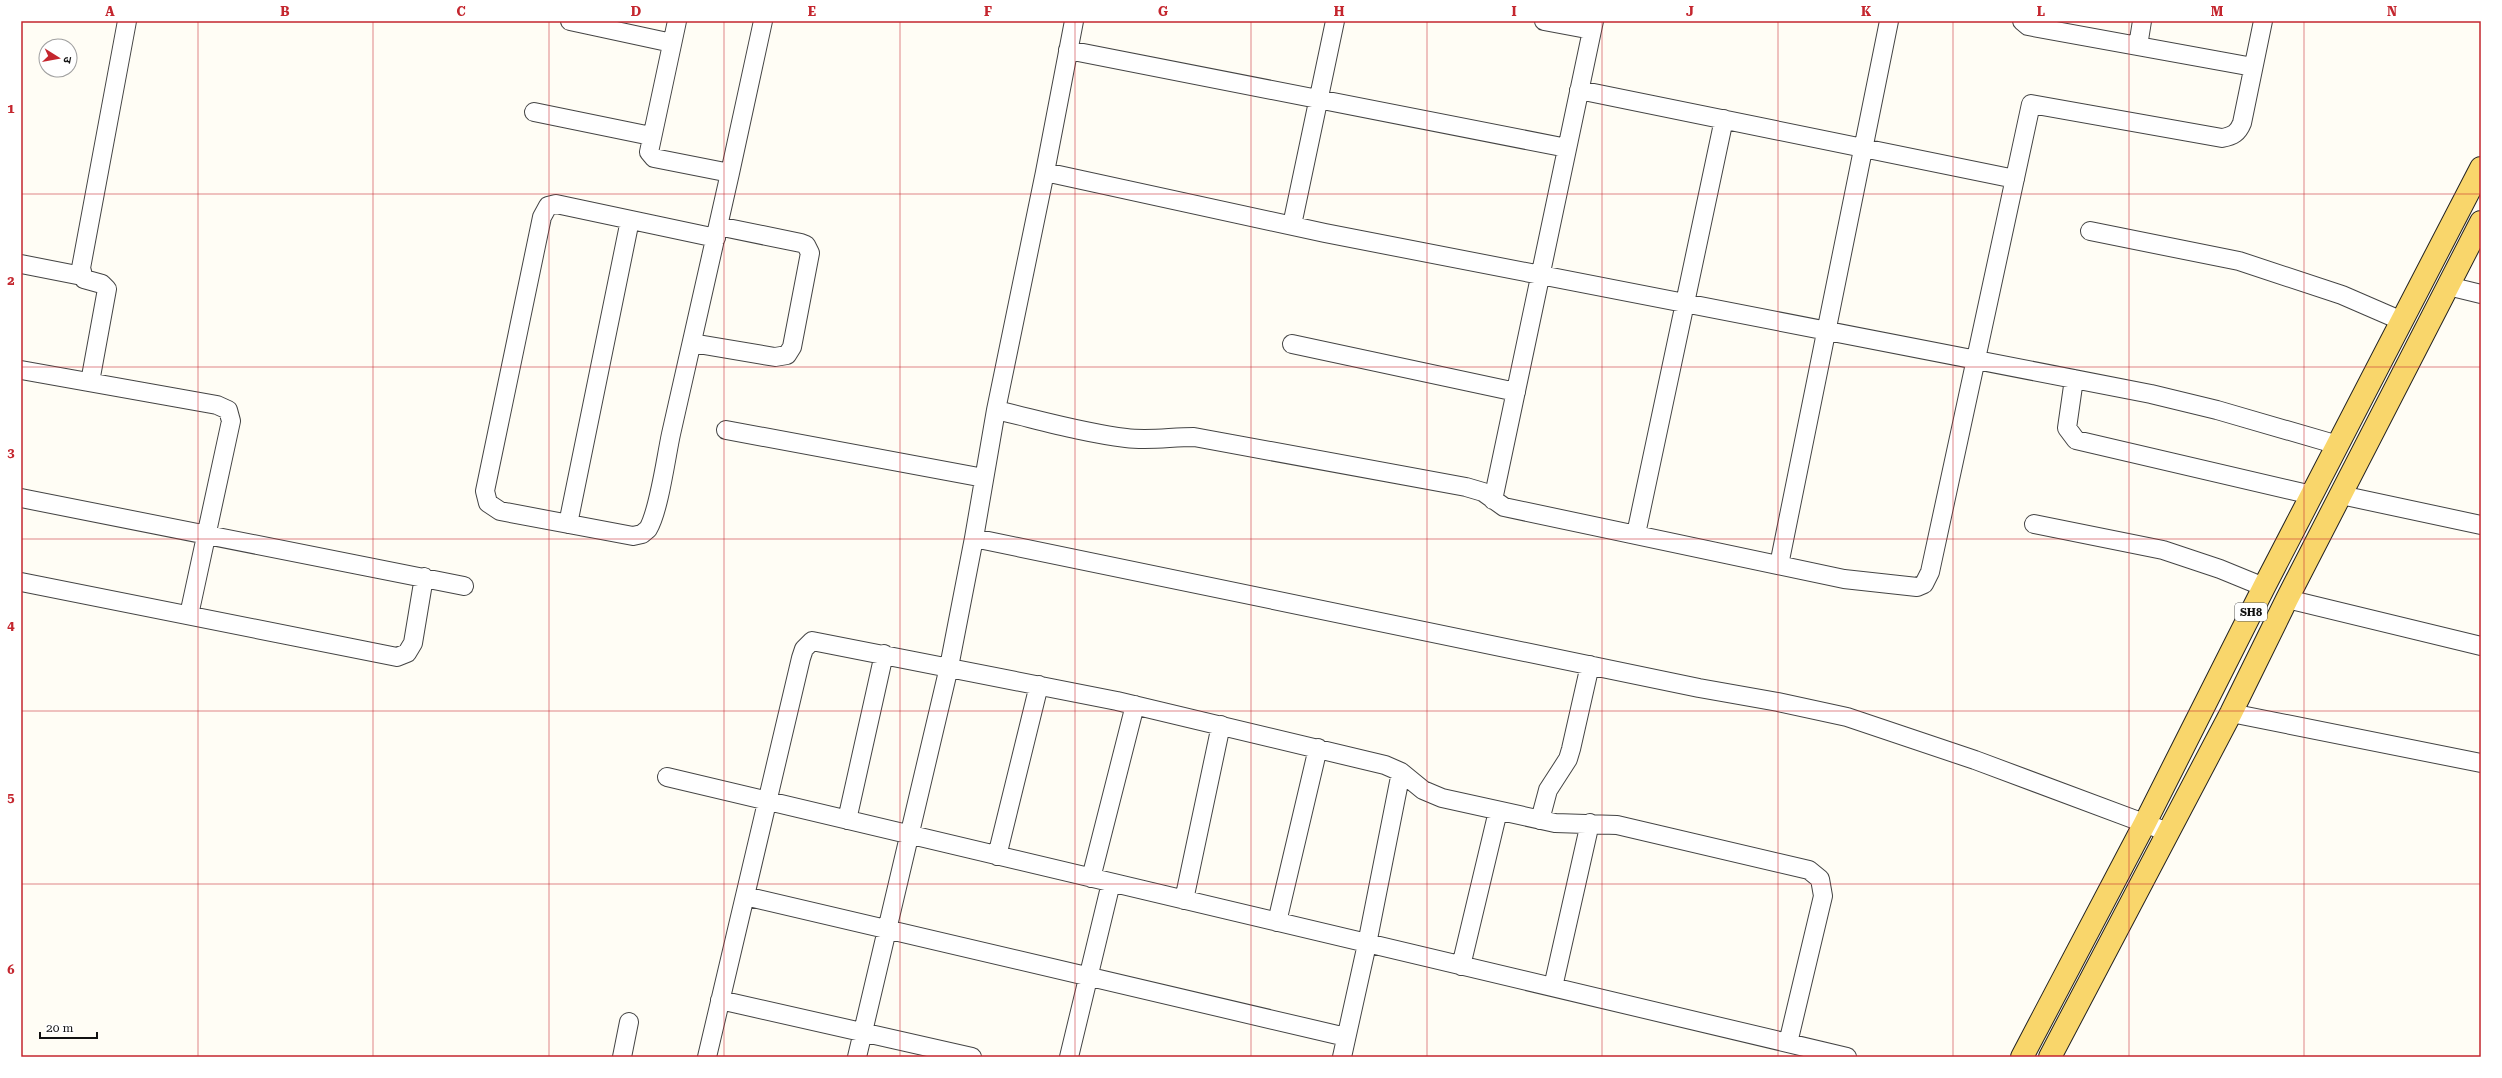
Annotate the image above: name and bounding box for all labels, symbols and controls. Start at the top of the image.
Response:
text: A [105,4,115,19]
text: B [280,4,290,19]
text: C [456,4,466,19]
text: D [631,4,641,19]
text: E [808,4,816,19]
text: F [984,4,992,19]
text: G [1158,4,1168,19]
text: H [1334,4,1345,19]
text: I [1511,4,1517,19]
text: J [1686,4,1694,19]
text: K [1861,4,1872,19]
text: L [2037,4,2045,19]
text: M [2211,4,2224,19]
text: N [2387,4,2397,19]
north arrow [38,38,78,78]
text: उ [60,55,74,65]
text: 1 [7,101,15,116]
text: 2 [7,273,15,288]
text: 3 [7,445,15,460]
road number: SH8 [2235,603,2267,621]
text: 4 [7,618,15,633]
text: 5 [7,790,15,805]
text: 6 [7,962,15,977]
scale bar [40,1014,97,1040]
text: 20 m [46,1021,73,1035]

